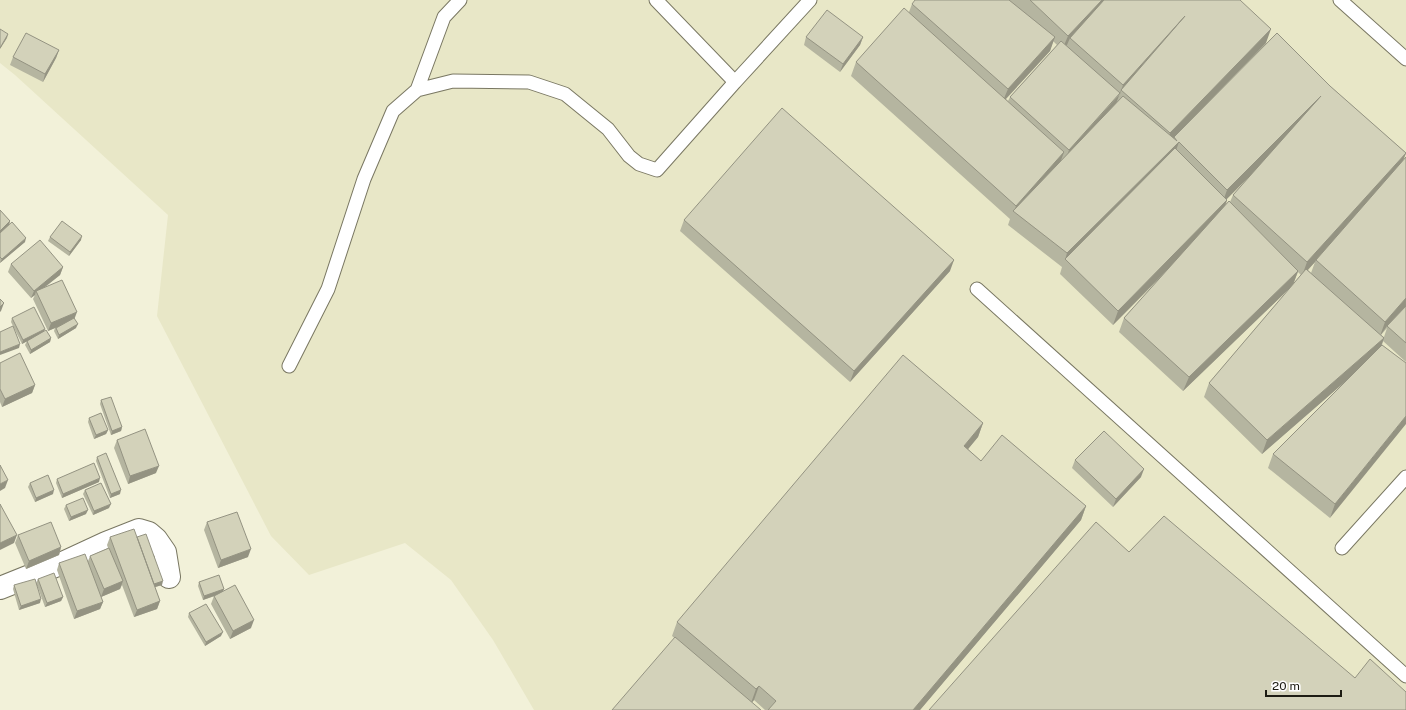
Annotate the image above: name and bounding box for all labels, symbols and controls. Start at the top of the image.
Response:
scale bar [1266,672,1341,698]
text: 20 m [1272,679,1300,693]

